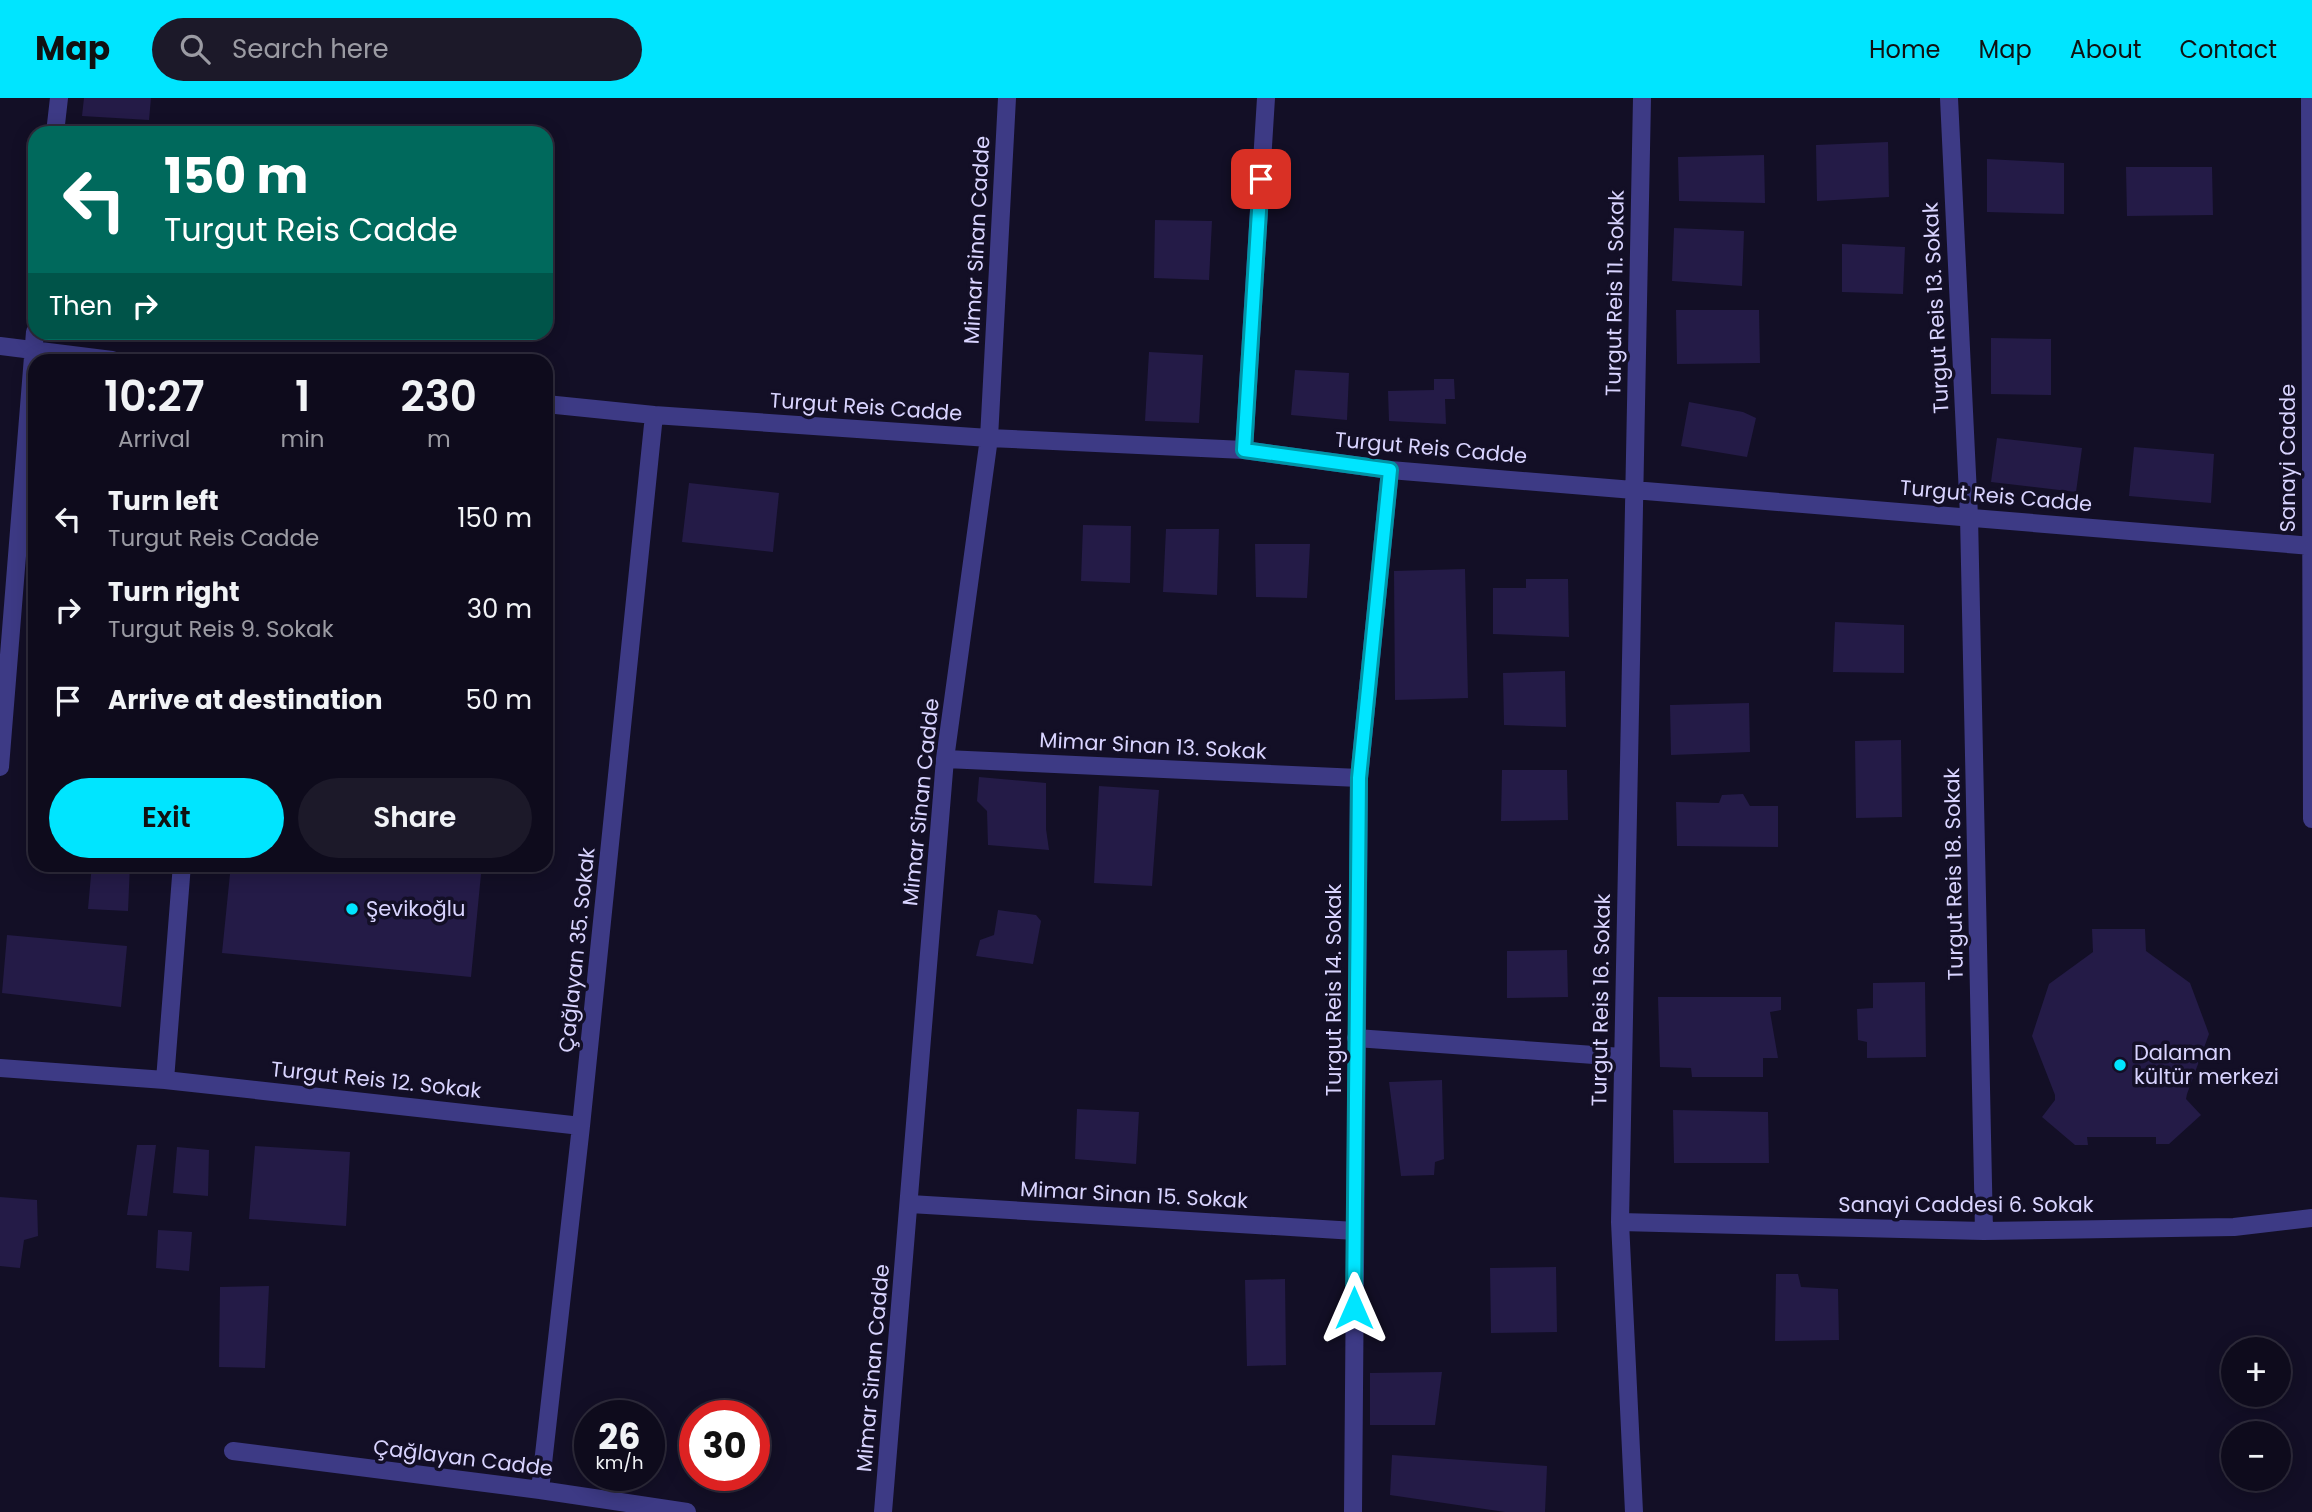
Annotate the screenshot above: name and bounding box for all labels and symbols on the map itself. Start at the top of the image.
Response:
street label: Mimar Sinan Cadde [957,135,996,345]
pin [1231,149,1291,209]
street label: Turgut Reis 11. Sokak [1598,190,1631,396]
street label: Turgut Reis 13. Sokak [1915,201,1956,415]
street label: Sanayi Cadde [2273,384,2302,532]
street label: Turgut Reis Cadde [769,385,963,428]
street label: Turgut Reis Cadde [1334,425,1528,470]
street label: Turgut Reis Cadde [1899,473,2093,518]
street label: Mimar Sinan Cadde [895,697,946,907]
street label: Mimar Sinan 13. Sokak [1039,725,1268,766]
street label: Turgut Reis 18. Sokak [1937,767,1970,981]
street label: Çağlayan 35. Sokak [551,846,602,1054]
street label: Turgut Reis 14. Sokak [1319,884,1348,1096]
street label: Turgut Reis 16. Sokak [1584,893,1617,1107]
place label: Şevikoğlu [366,894,465,923]
marker: Şevikoğlu [344,901,360,917]
place label: Dalaman kültür merkezi [2134,1038,2279,1091]
street label: Turgut Reis 12. Sokak [269,1054,483,1105]
marker: Dalaman kültür merkezi [2112,1057,2128,1073]
street label: Mimar Sinan 15. Sokak [1019,1174,1249,1215]
street label: Sanayi Caddesi 6. Sokak [1838,1190,2094,1219]
street label: Mimar Sinan Cadde [849,1263,896,1473]
position arrow [1317,1271,1391,1345]
speed limit sign: 30 [679,1400,770,1491]
street label: Çağlayan Cadde [372,1432,555,1483]

